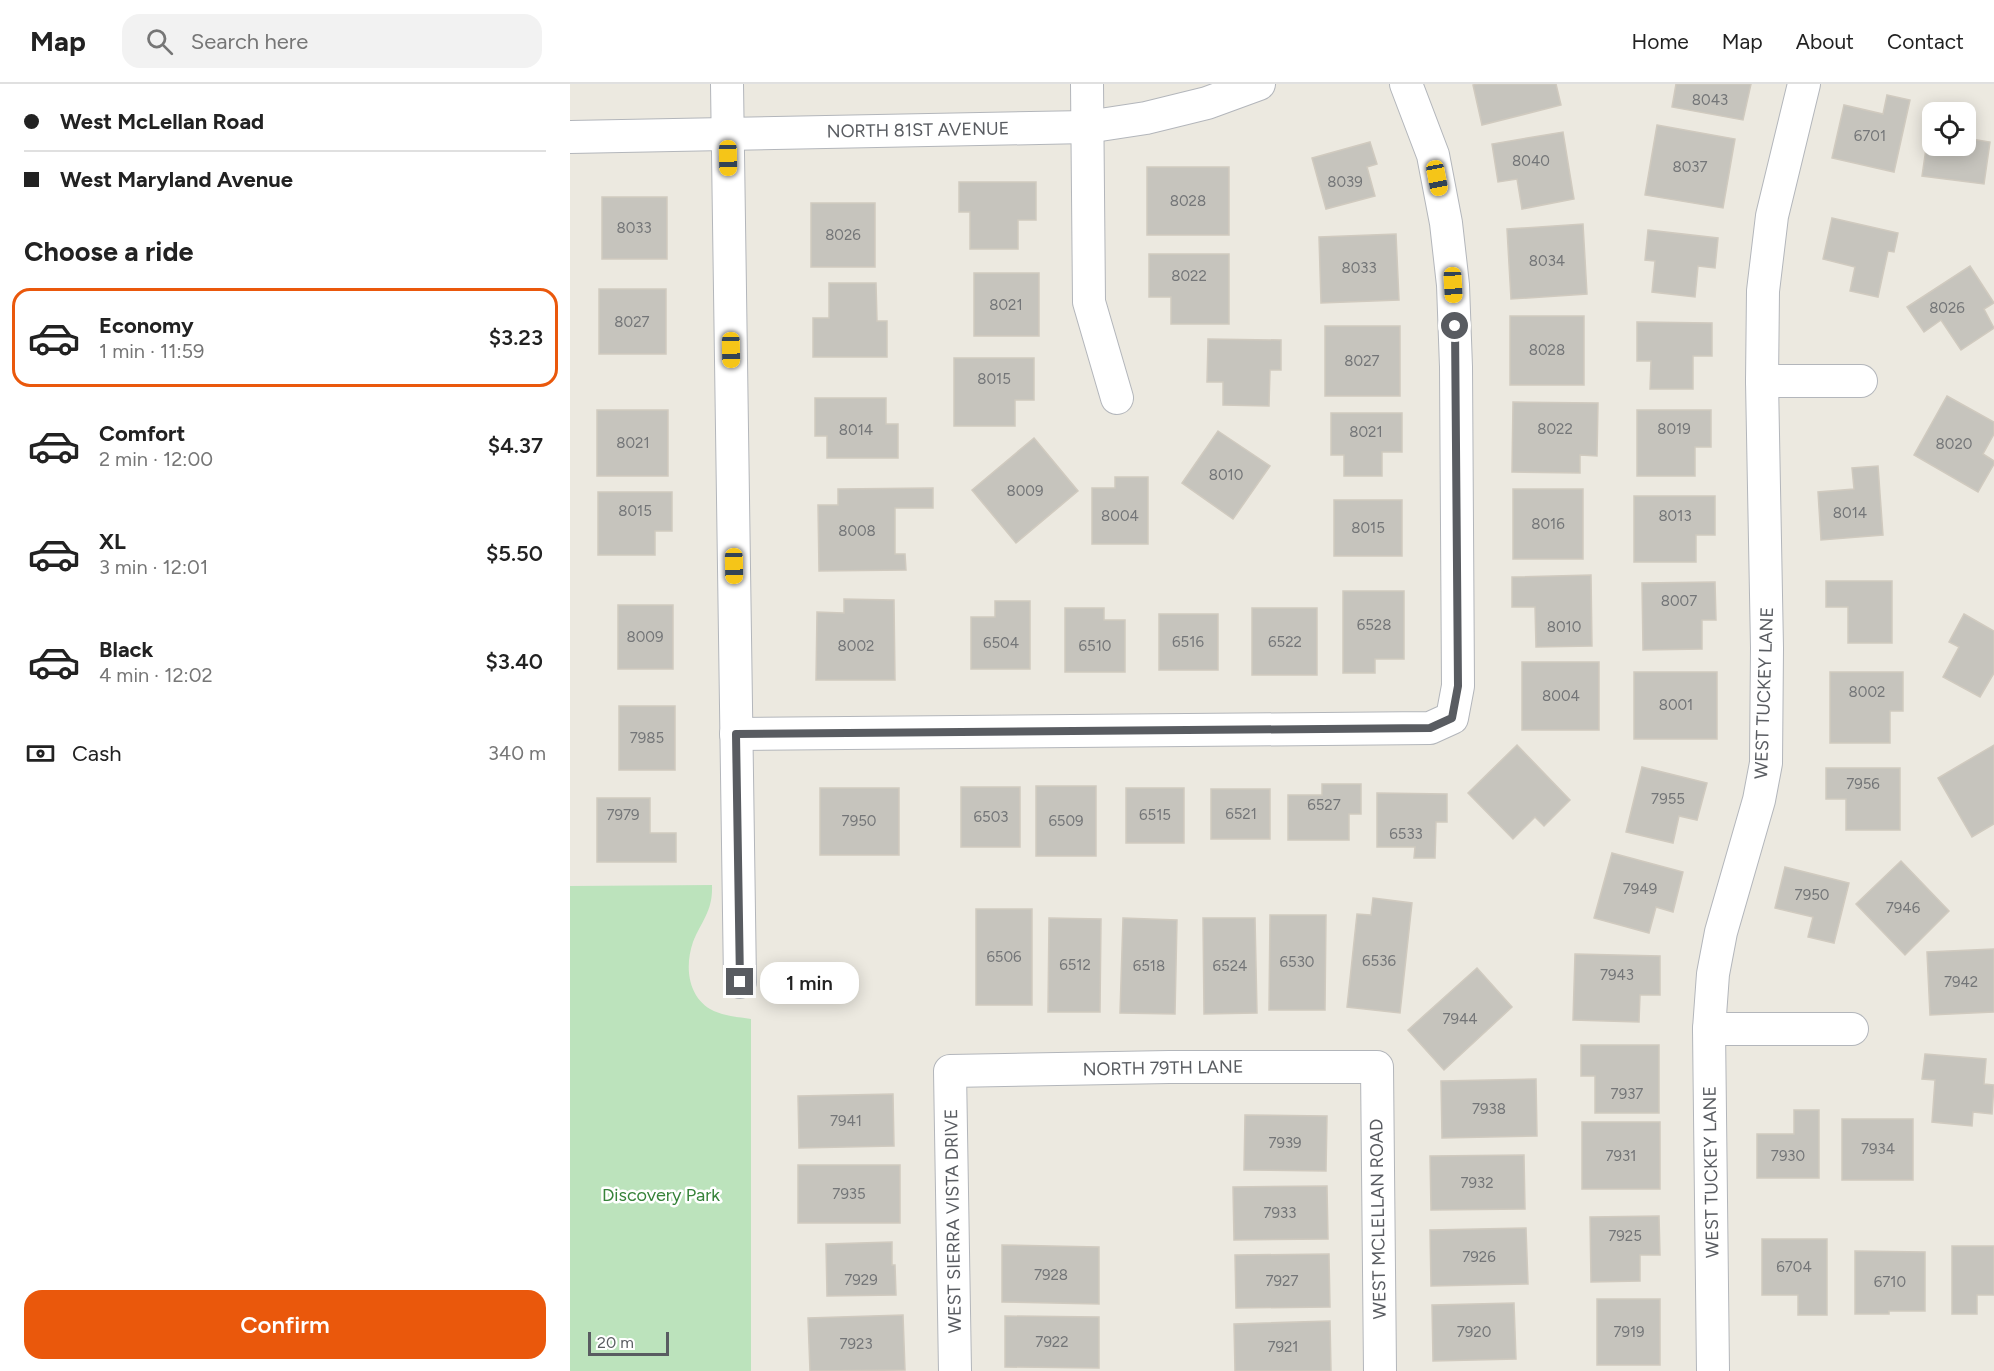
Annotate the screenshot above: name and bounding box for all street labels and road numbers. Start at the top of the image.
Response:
street label: NORTH 81ST AVENUE [826,117,1010,143]
street label: WEST TUCKEY LANE [1750,607,1778,779]
street label: NORTH 79TH LANE [1082,1056,1244,1080]
street label: WEST TUCKEY LANE [1698,1086,1724,1258]
street label: WEST SIERRA VISTA DRIVE [940,1109,966,1333]
street label: WEST MCLELLAN ROAD [1365,1118,1391,1320]

